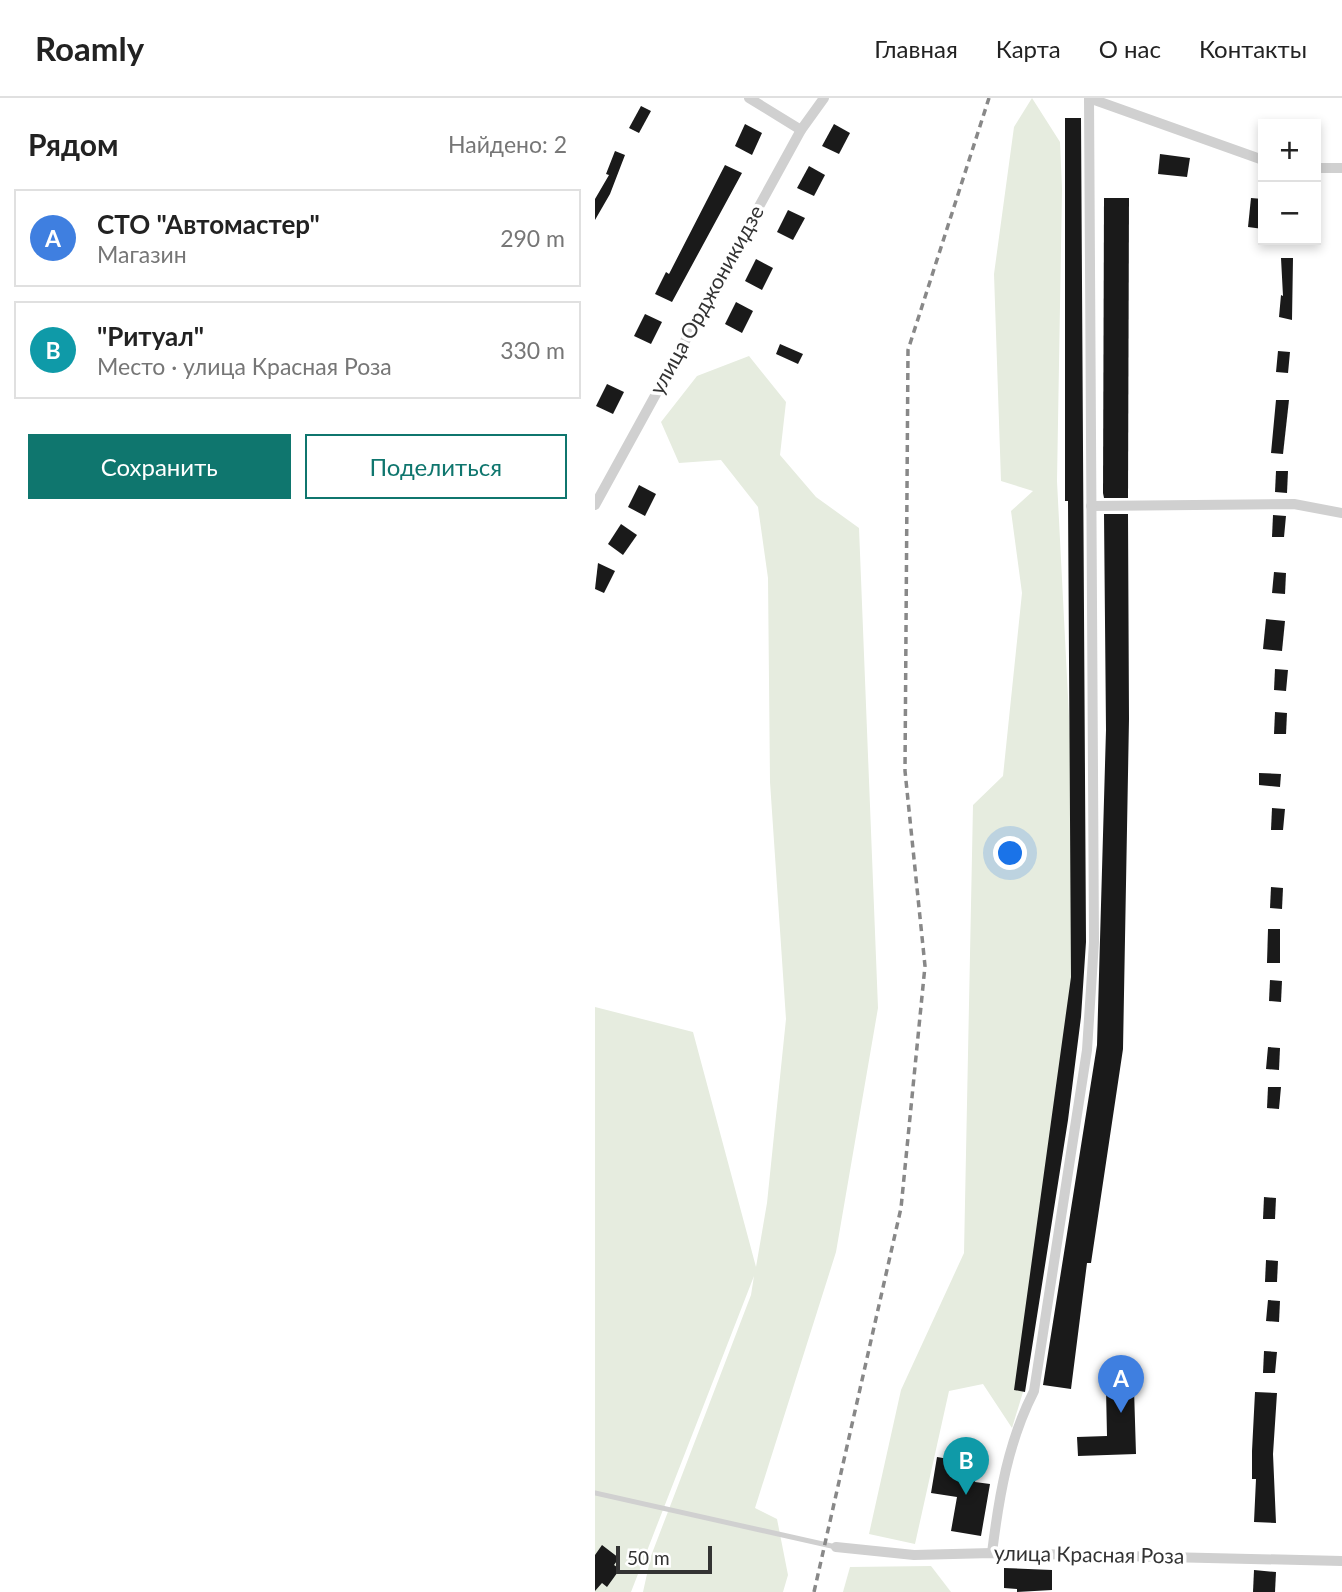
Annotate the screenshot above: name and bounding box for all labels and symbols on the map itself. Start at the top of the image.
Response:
street label: улица Орджоникидзе [643,200,768,398]
your location [993,836,1027,870]
pin: A [1098,1355,1144,1413]
pin: B [943,1437,989,1495]
street label: улица Красная Роза [994,1539,1184,1568]
scale bar [616,1543,712,1575]

